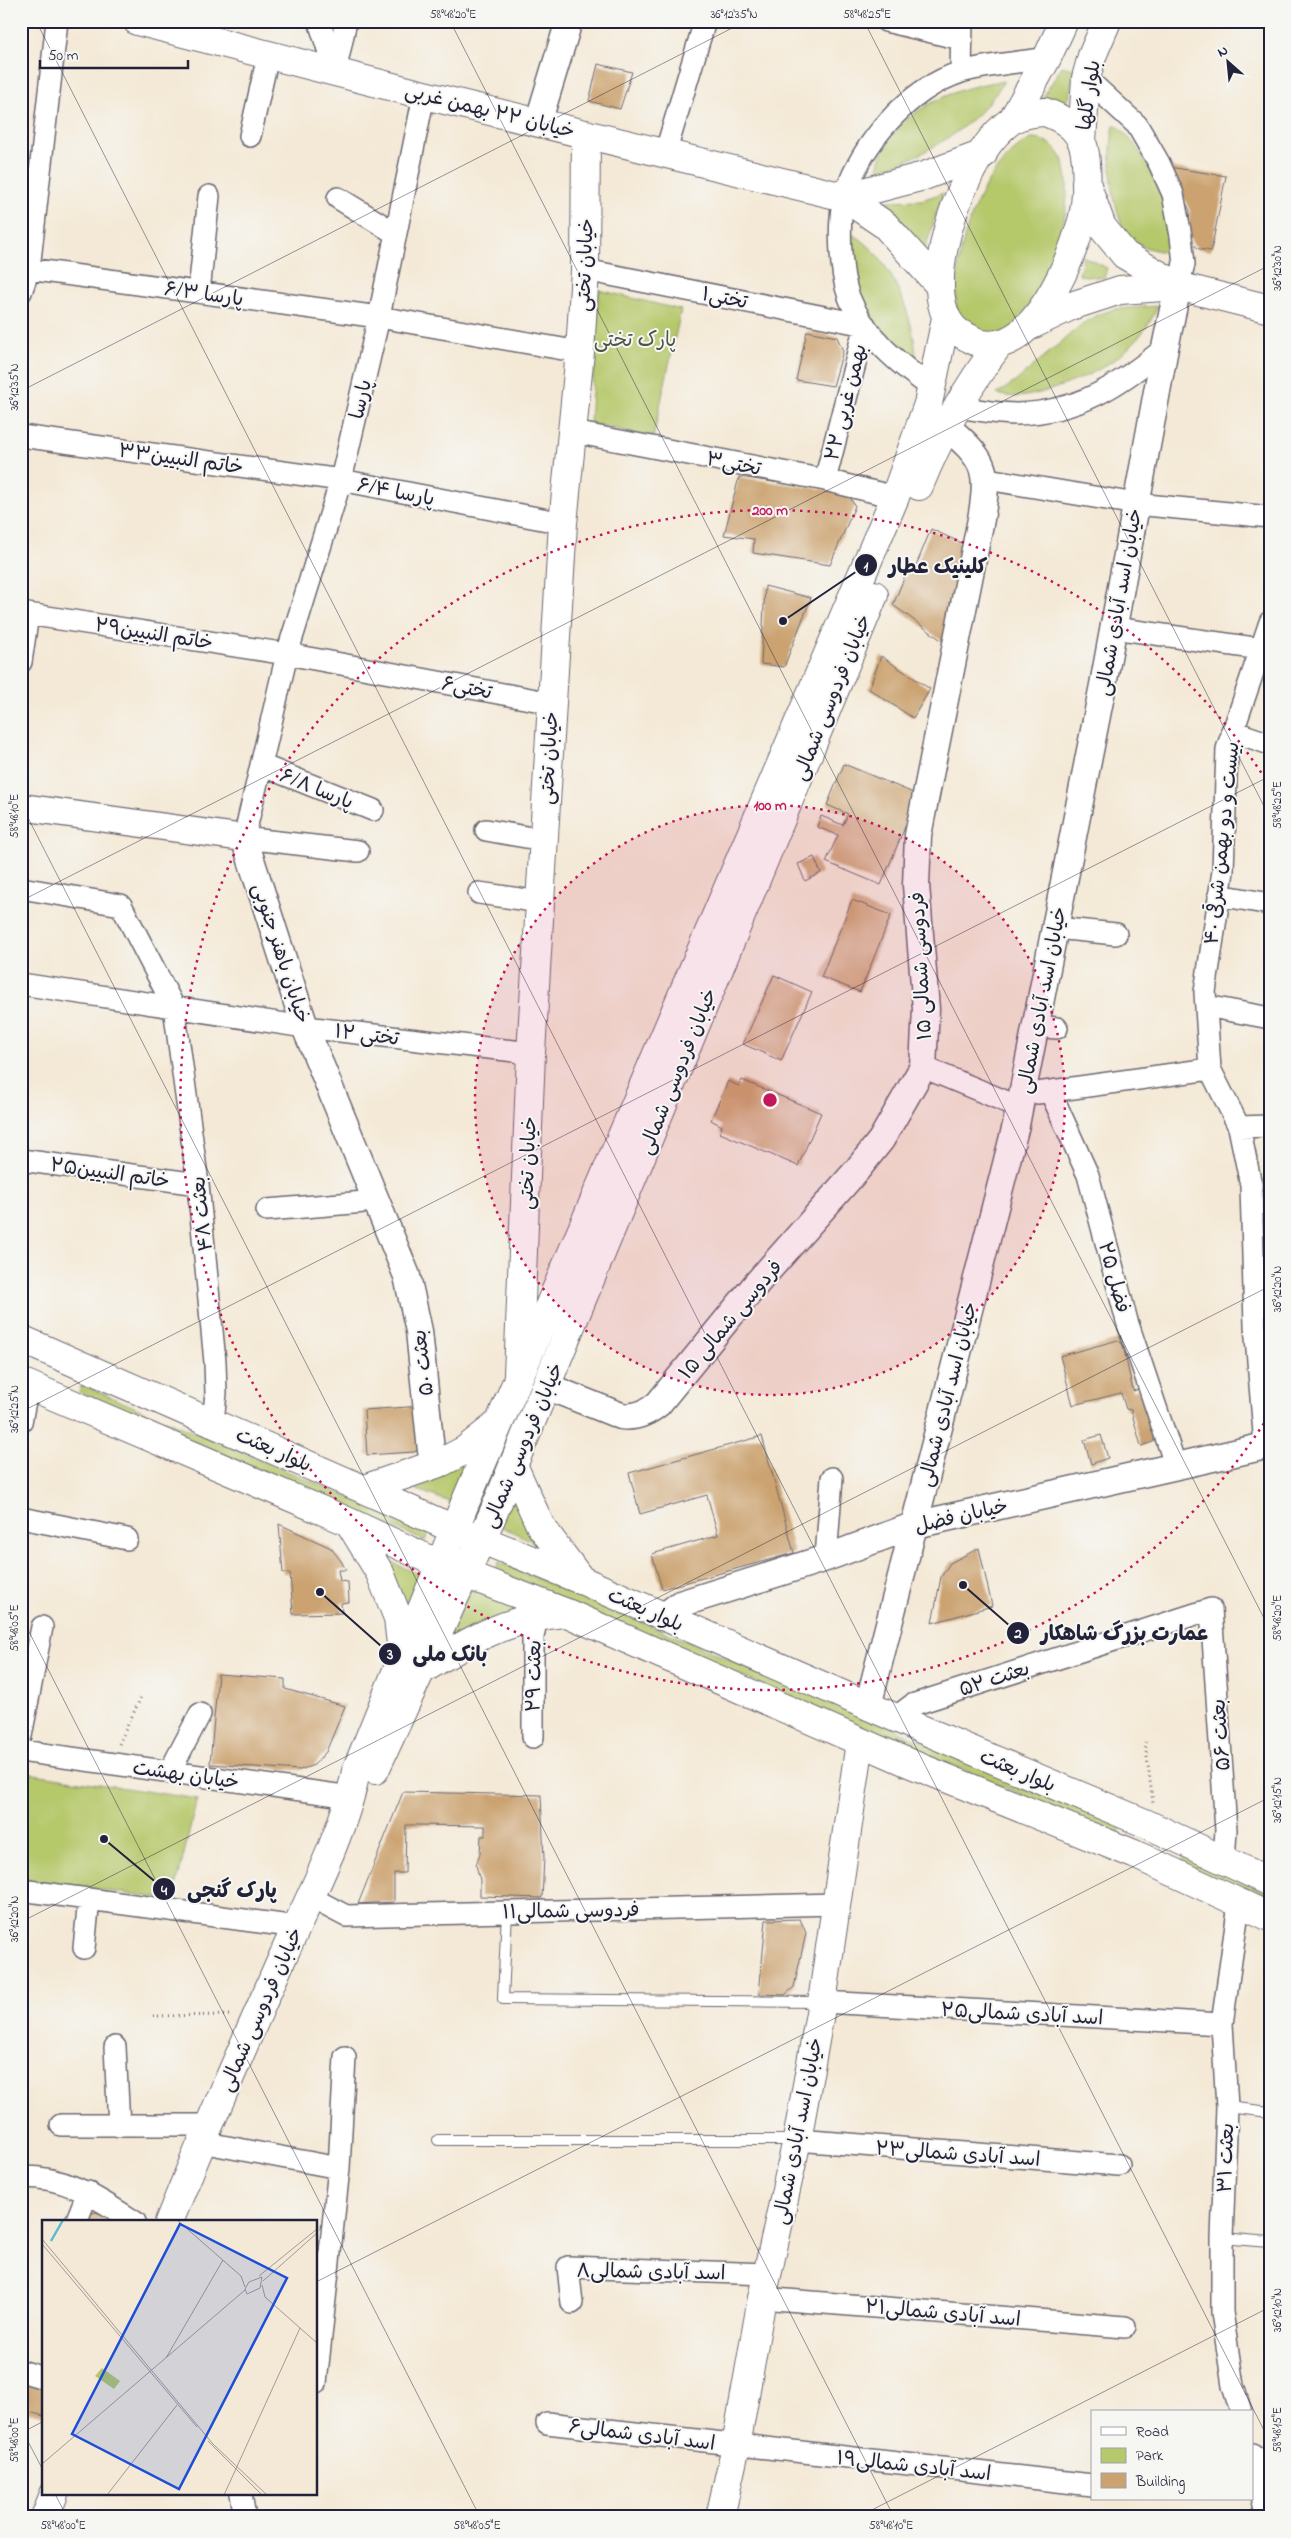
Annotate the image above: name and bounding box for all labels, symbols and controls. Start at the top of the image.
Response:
text: 58°48'20"E [430,6,476,24]
text: 36°12'35"N [710,6,758,24]
text: 58°48'25"E [843,6,891,24]
scale bar [40,38,188,70]
north arrow [1204,38,1254,88]
text: N [1214,40,1232,63]
text: 50 m [48,45,79,67]
street label: بلوار گلها [1071,58,1110,132]
street label: خیابان ۲۲ بهمن غربی [402,77,577,148]
street label: خیابان تختی [570,218,603,312]
text: 36°12'30"N [1269,245,1287,291]
street label: پارسا ۶/۳ [162,276,245,315]
street label: تختی۱ [699,281,750,318]
park label: پارک تختی [594,327,676,356]
street label: ۲۲ بهمن غربی [819,341,876,464]
text: 36°12'35"N [6,363,24,411]
street label: پارسا [344,377,381,422]
street label: خاتم النبیین۳۳ [116,437,245,484]
street label: تختی۳ [704,446,764,485]
street label: پارسا ۶/۴ [354,472,437,515]
text: 200 m [751,500,788,522]
street label: خیابان اسد آبادی شمالی [1090,506,1151,698]
callout: کلینیک عطار [854,547,997,583]
text: کلینیک عطار [887,553,988,583]
text: 1 [864,556,869,578]
street label: خیابان فردوسی شمالی [787,610,880,785]
street label: خاتم النبیین۲۹ [92,612,215,659]
street label: تختی۶ [439,670,494,709]
street label: خیابان تختی [534,711,567,806]
street label: بیست و دو بهمن شرقی ۴۰ [1197,740,1249,946]
street label: پارسا ۶/۸ [275,762,357,818]
text: 58°48'25"E [1269,781,1287,829]
text: 58°48'10"E [6,794,24,838]
text: 100 m [753,795,787,817]
street label: خیابان باهنر جنوبی [243,880,316,1028]
street label: فردوسی شمالی ۱۵ [904,891,941,1041]
street label: خیابان اسد آبادی شمالی [1011,905,1076,1096]
street label: خیابان فردوسی شمالی [633,984,726,1159]
street label: تختی ۱۲ [333,1018,401,1055]
centre of rings [761,1091,779,1109]
street label: خیابان تختی [513,1116,546,1210]
street label: خاتم النبیین۲۵ [48,1152,171,1197]
street label: بعثت ۴۸ [185,1175,222,1253]
street label: فضل ۲۵ [1089,1239,1136,1317]
street label: فردوسی شمالی ۱۵ [673,1254,791,1387]
text: 36°12'20"N [1269,1266,1287,1312]
street label: خیابان اسد آبادی شمالی [912,1299,986,1490]
street label: بعثت ۵۰ [406,1328,443,1398]
street label: خیابان فردوسی شمالی [476,1359,572,1533]
text: 36°12'25"N [6,1385,24,1433]
street label: بلوار بعثت [230,1422,315,1481]
street label: خیابان فضل [912,1493,1011,1542]
street label: بلوار بعثت [602,1582,687,1641]
text: 58°48'20"E [1269,1595,1287,1641]
text: 58°48'05"E [6,1604,24,1652]
callout: عمارت بزرگ شاهکار [1005,1615,1219,1651]
text: عمارت بزرگ شاهکار [1039,1620,1209,1650]
text: 2 [1013,1623,1022,1645]
callout: بانک ملی [377,1636,497,1672]
street label: بعثت ۲۹ [520,1640,551,1713]
text: بانک ملی [413,1641,487,1671]
text: 3 [386,1644,393,1666]
street label: بعثت ۵۲ [956,1655,1034,1705]
street label: بعثت ۵۶ [1206,1698,1239,1772]
street label: بلوار بعثت [974,1743,1060,1801]
street label: خیابان بهشت [131,1755,241,1798]
text: 36°12'15"N [1269,1777,1287,1823]
callout: پارک گنجی [152,1871,287,1907]
text: پارک گنجی [187,1877,277,1907]
text: 4 [160,1880,168,1902]
text: 36°12'20"N [6,1896,24,1942]
street label: فردوسی شمالی۱۱ [502,1897,640,1928]
street label: خیابان فردوسی شمالی [213,1923,312,2097]
street label: اسد آبادی شمالی۲۵ [940,1997,1104,2034]
street label: خیابان اسد آبادی شمالی [767,2036,832,2227]
street label: بعثت ۳۱ [1212,2123,1243,2194]
street label: اسد آبادی شمالی۲۳ [874,2135,1041,2176]
inset map [42,2220,318,2496]
street label: اسد آبادی شمالی۸ [576,2258,726,2289]
text: 36°12'10"N [1269,2288,1287,2332]
street label: اسد آبادی شمالی۲۱ [864,2293,1022,2336]
text: 58°48'15"E [1269,2407,1287,2453]
legend [1091,2410,1254,2500]
street label: اسد آبادی شمالی۶ [567,2413,717,2460]
text: 58°48'00"E [6,2417,24,2463]
text: Road [1136,2421,1169,2443]
street label: اسد آبادی شمالی۱۹ [835,2445,992,2490]
text: Park [1136,2445,1164,2467]
text: Building [1135,2471,1185,2494]
text: 58°48'00"E [40,2517,86,2535]
text: 58°48'05"E [453,2517,501,2535]
text: 58°48'10"E [869,2517,913,2535]

